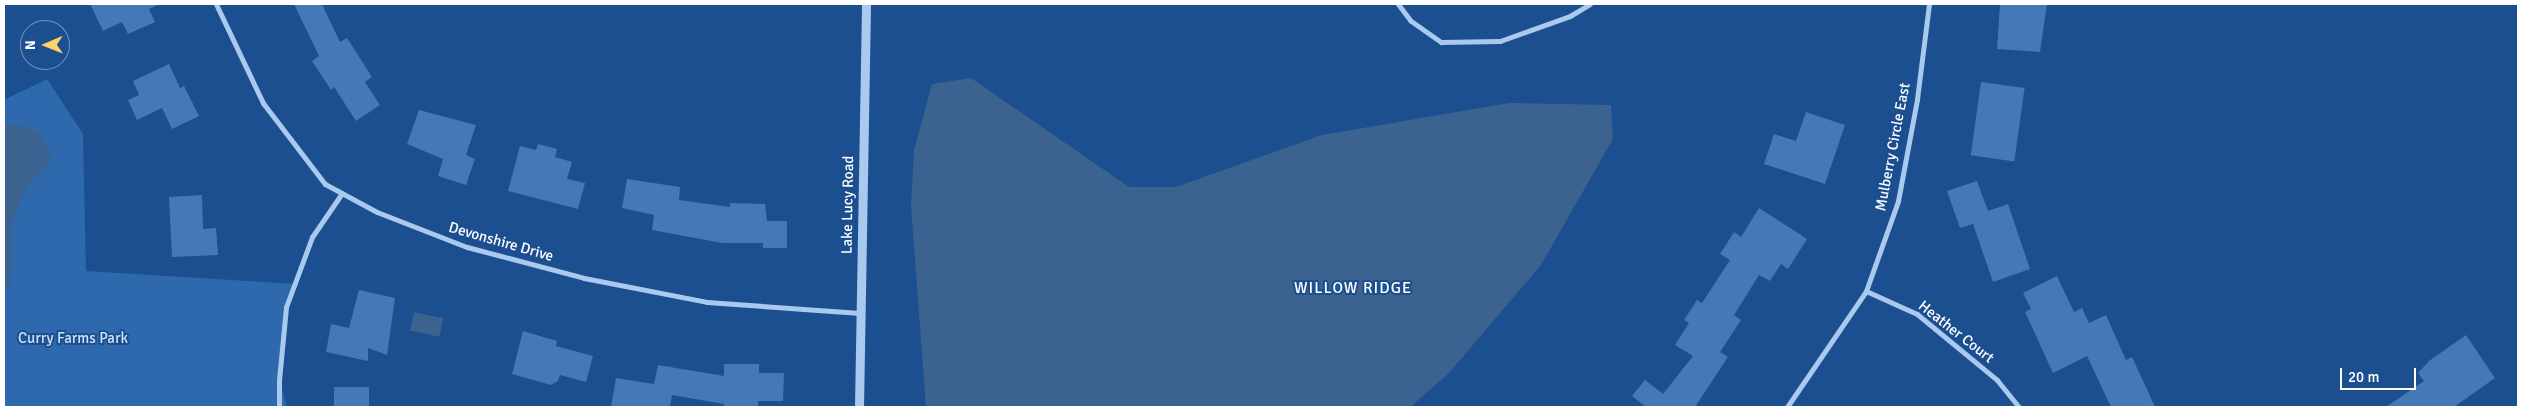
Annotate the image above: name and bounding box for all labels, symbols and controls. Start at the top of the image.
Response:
north arrow [20,20,70,70]
text: N [22,40,39,50]
street label: Mulberry Circle East [1872,81,1914,213]
street label: Lake Lucy Road [838,156,858,254]
street label: Devonshire Drive [447,218,555,266]
district label: WILLOW RIDGE [1292,278,1414,298]
street label: Heather Court [1915,297,1997,367]
park label: Curry Farms Park [18,330,128,348]
scale bar [2342,358,2418,390]
text: 20 m [2348,368,2379,386]

